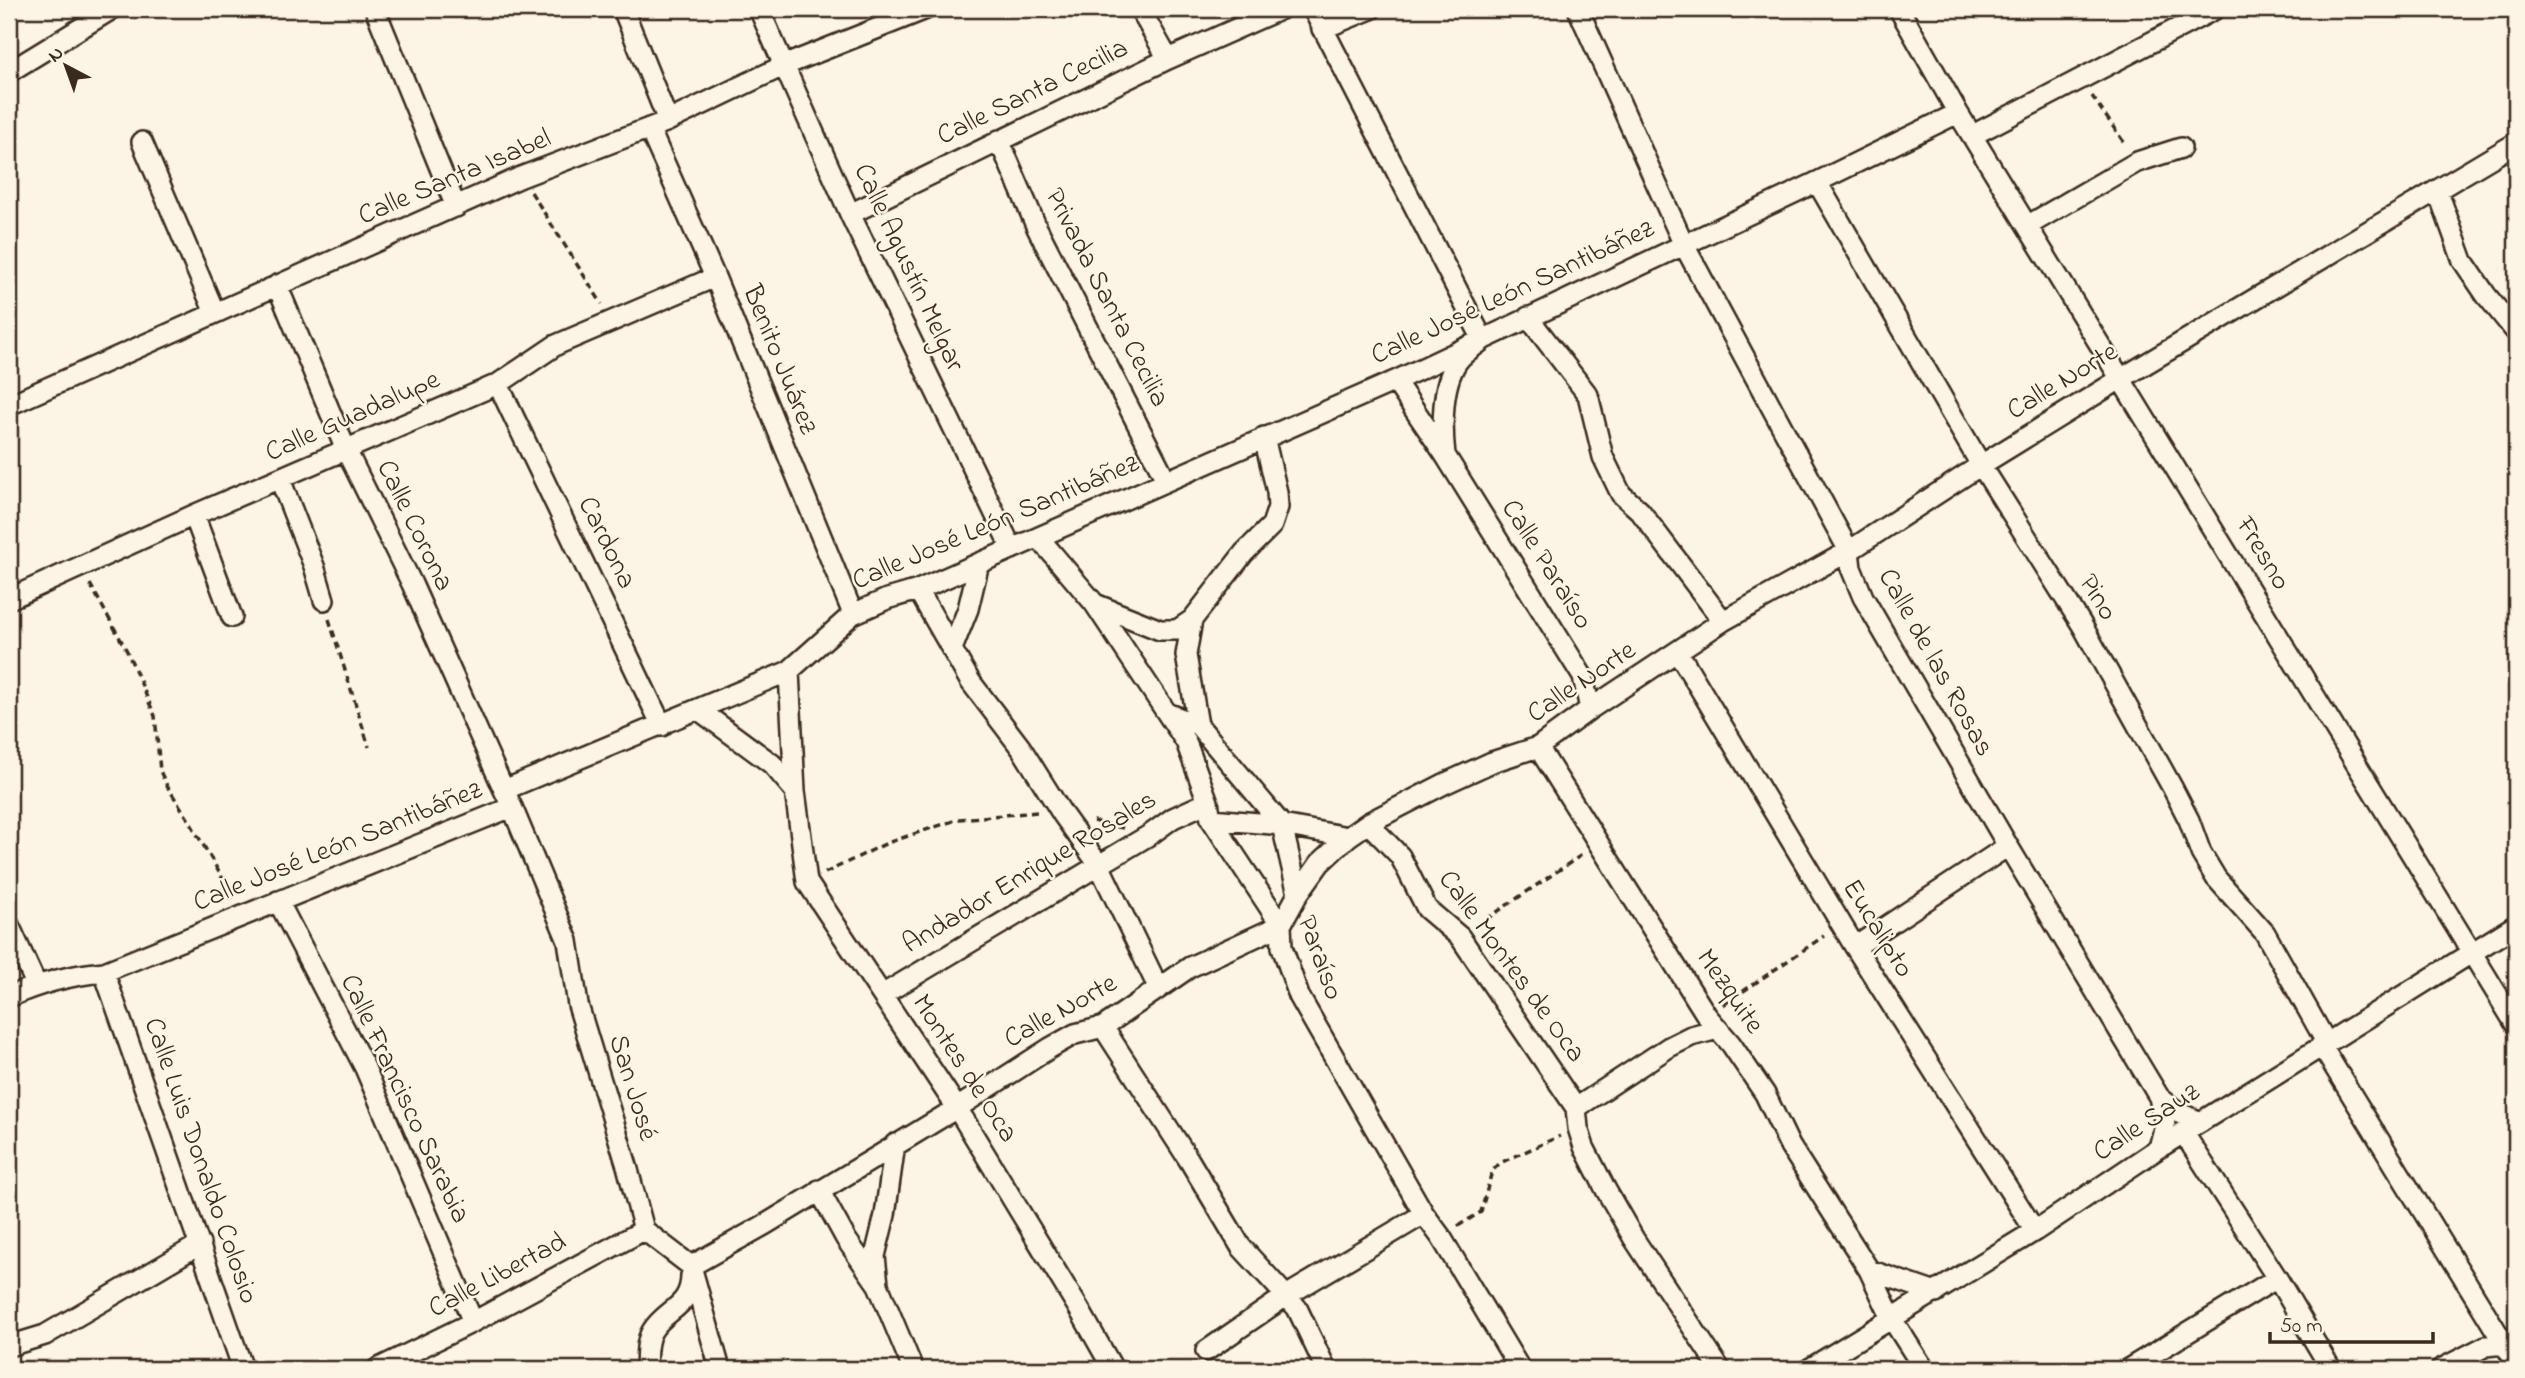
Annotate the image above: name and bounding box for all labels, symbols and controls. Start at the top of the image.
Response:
street label: Calle Santa Cecilia [930,29,1136,157]
north arrow [32,32,102,102]
text: N [43,41,70,69]
street label: Calle Santa Isabel [352,119,558,237]
street label: Calle Agustín Melgar [842,157,974,379]
street label: Privada Santa Cecilia [1033,181,1179,415]
street label: Calle José León Santibáñez [1365,209,1662,377]
street label: Benito Juárez [730,278,828,441]
street label: Calle Norte [1999,332,2127,431]
street label: Calle Guadalupe [259,360,447,474]
street label: Calle José León Santibáñez [846,444,1146,602]
street label: Calle Corona [365,453,463,599]
street label: Cardona [566,490,646,596]
street label: Calle Paraíso [1490,492,1602,638]
street label: Fresno [2223,508,2300,599]
street label: Calle de las Rosas [1866,561,2004,765]
street label: Pino [2067,567,2127,629]
street label: Calle Norte [1519,631,1645,735]
street label: Calle José León Santibáñez [187,770,489,924]
street label: Andador Enrique Rosales [895,781,1165,965]
street label: Calle Montes de Oca [1427,862,1595,1072]
street label: Eucalipto [1831,872,1923,986]
street label: Paraíso [1285,910,1353,1006]
street label: Mezquite [1685,941,1774,1043]
street label: Calle Norte [997,964,1125,1060]
street label: Calle Francisco Sarabia [328,968,480,1230]
street label: Montes de Oca [901,987,1027,1151]
street label: Calle Luis Donaldo Colosio [132,1012,268,1310]
street label: San José [596,1030,668,1147]
street label: Calle Sauz [2085,1073,2209,1173]
street label: Calle Libertad [422,1222,575,1330]
scale bar [2270,1301,2432,1345]
text: 50 m [2280,1312,2323,1342]

